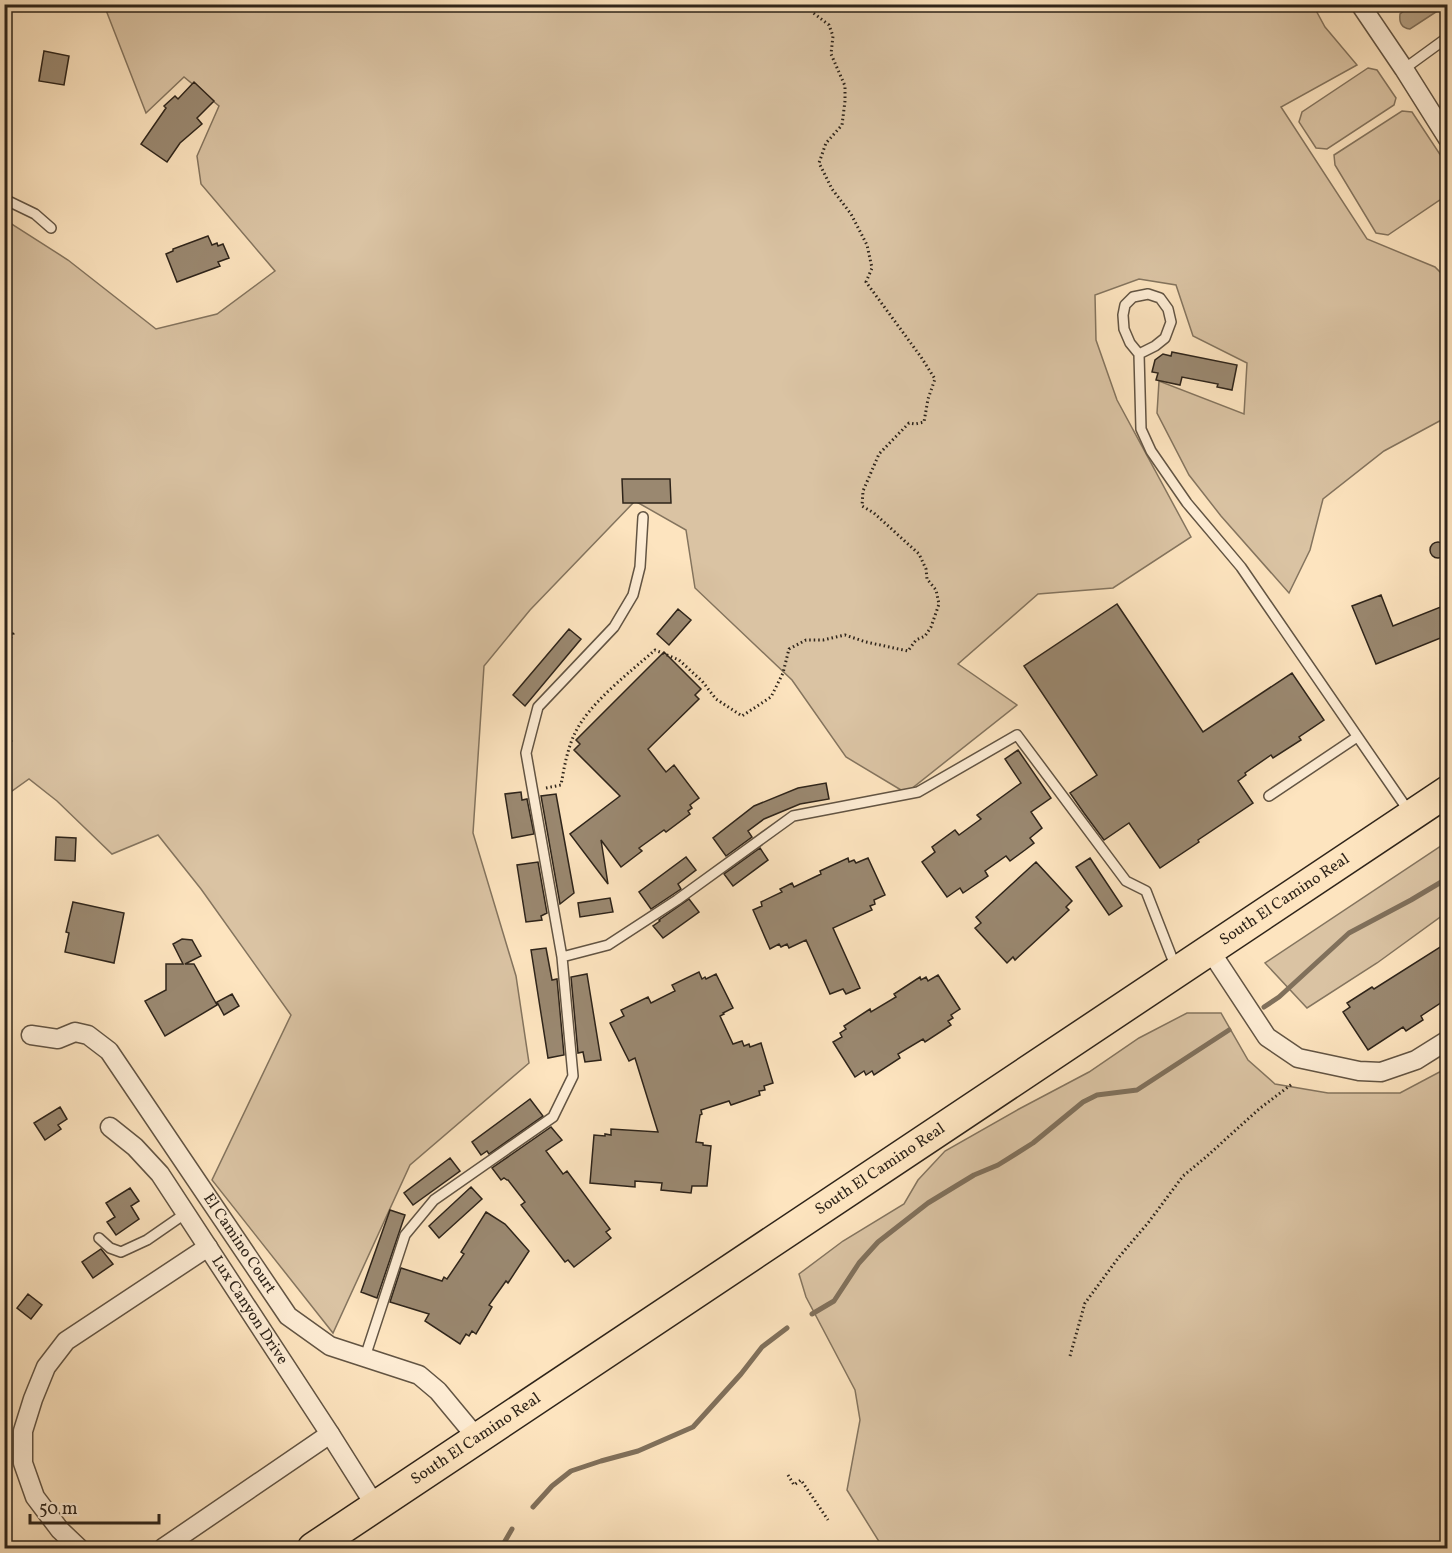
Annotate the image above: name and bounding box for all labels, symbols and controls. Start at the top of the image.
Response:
street label: South El Camino Real [1215,848,1354,951]
street label: South El Camino Real [811,1118,950,1221]
street label: El Camino Court [197,1189,281,1299]
street label: Lux Canyon Drive [206,1252,293,1369]
street label: South El Camino Real [407,1388,546,1491]
scale bar [30,1487,159,1525]
text: 50 m [39,1497,78,1522]

